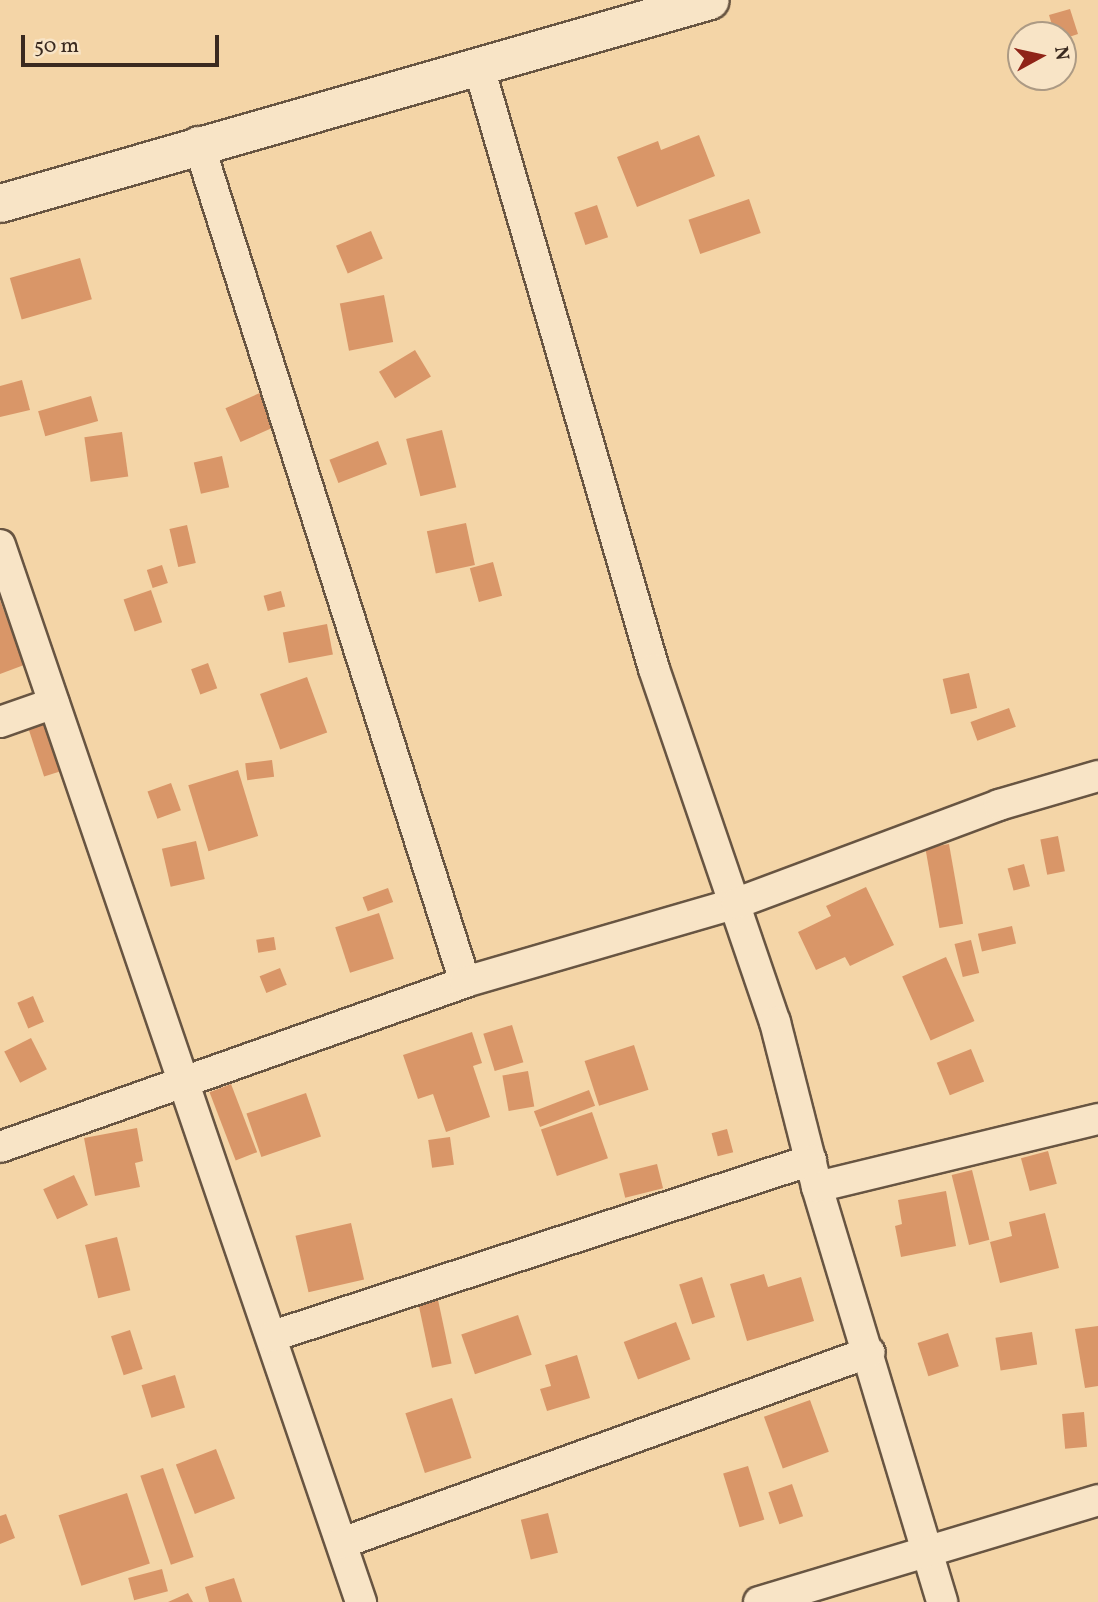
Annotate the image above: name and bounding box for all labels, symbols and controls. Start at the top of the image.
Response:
scale bar [24,21,222,65]
north arrow [1007,21,1077,91]
text: 50 m [34,32,79,61]
text: N [1047,45,1075,62]

